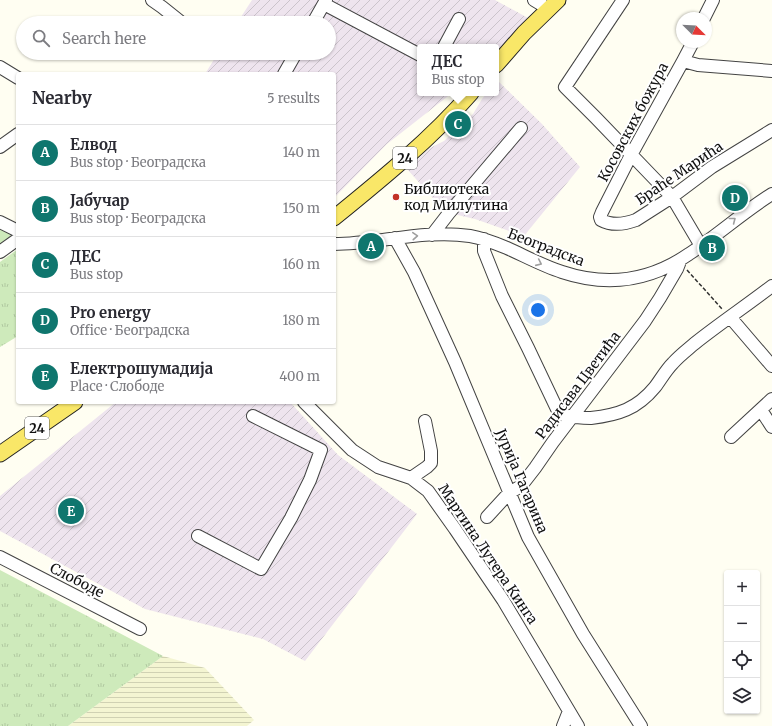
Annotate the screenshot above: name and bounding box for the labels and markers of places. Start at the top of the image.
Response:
pin: C [445,109,471,139]
place label: Библиотека код Милутина [404,180,509,214]
pin: D [722,183,748,213]
marker: Библиотека код Милутина [391,192,401,202]
pin: A [358,231,384,261]
pin: B [699,233,725,263]
pin: E [58,496,84,526]

